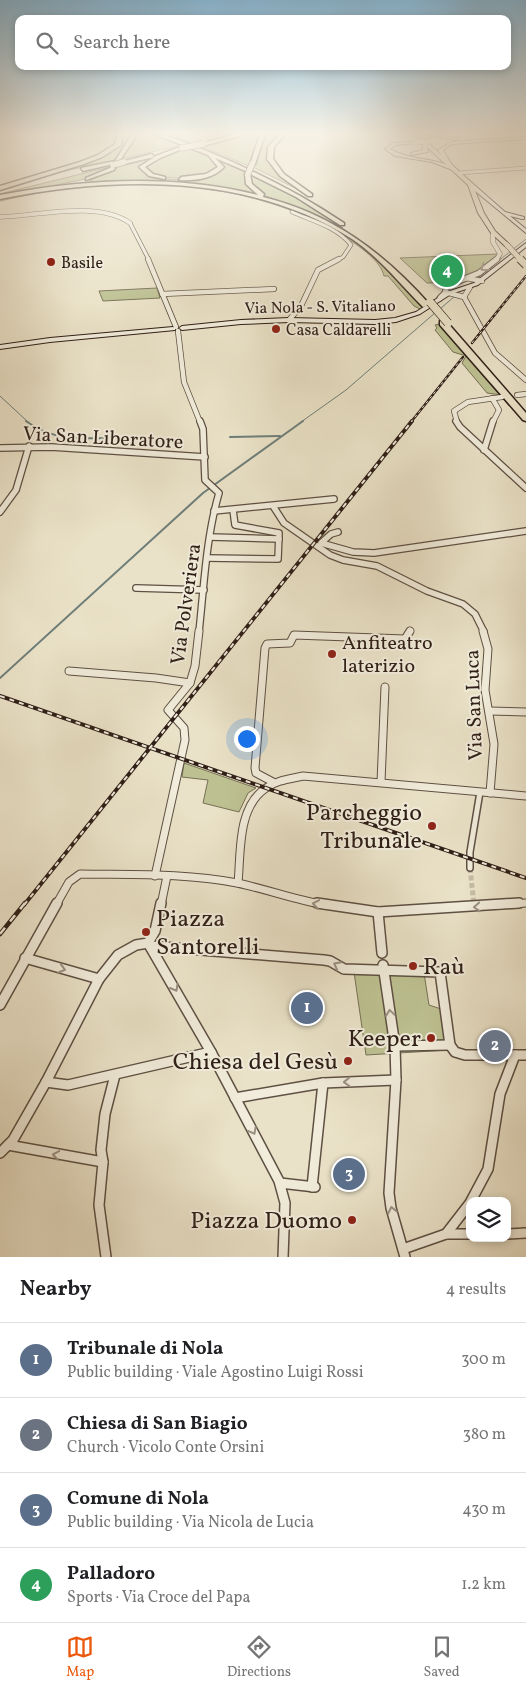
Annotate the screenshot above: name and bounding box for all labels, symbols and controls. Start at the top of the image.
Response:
search box [15,15,511,70]
icon: search [33,29,61,57]
text: Search here [73,30,170,56]
pin: 4 [431,252,463,290]
place label: Basile [61,253,103,275]
marker: Basile [45,256,57,268]
one-way arrow [481,263,490,271]
street label: Via Nola - S. Vitaliano [244,296,396,320]
place label: Casa Caldarelli [286,320,391,342]
marker: Casa Caldarelli [270,323,282,335]
street label: Via San Liberatore [22,421,184,457]
street label: Via Polveriera [165,542,209,667]
place label: Anfiteatro laterizio [342,630,433,681]
marker: Anfiteatro laterizio [326,648,338,660]
street label: Via San Luca [459,649,491,761]
your location [234,726,260,752]
place label: Parcheggio Tribunale [306,797,422,859]
marker: Parcheggio Tribunale [426,820,438,832]
one-way arrow [311,899,320,909]
one-way arrow [473,901,481,912]
place label: Piazza Santorelli [156,903,260,965]
marker: Piazza Santorelli [140,926,152,938]
place label: Raù [423,951,465,985]
marker: Raù [407,960,419,972]
one-way arrow [333,961,342,971]
one-way arrow [57,963,66,973]
one-way arrow [169,983,179,992]
pin: 1 [291,989,323,1027]
one-way arrow [385,1009,396,1017]
place label: Keeper [348,1023,421,1057]
pin: 2 [479,1027,511,1065]
marker: Keeper [425,1032,437,1044]
place label: Chiesa del Gesù [173,1046,338,1080]
marker: Chiesa del Gesù [342,1055,354,1067]
one-way arrow [343,1076,351,1087]
one-way arrow [247,1126,257,1135]
one-way arrow [51,1150,60,1160]
pin: 3 [333,1155,365,1193]
map controls [466,1197,511,1242]
button: layers [466,1197,511,1242]
place label: Piazza Duomo [190,1205,342,1239]
one-way arrow [388,1205,398,1214]
marker: Piazza Duomo [346,1214,358,1226]
text: Nearby [20,1275,91,1304]
text: 4 results [446,1279,506,1301]
text: Tribunale di Nola [67,1336,223,1362]
text: 1 [33,1349,39,1371]
text: 300 m [461,1349,506,1371]
text: Public building · Viale Agostino Luigi Rossi [67,1362,364,1384]
text: Chiesa di San Biagio [67,1411,248,1437]
text: 2 [32,1424,40,1446]
text: 380 m [463,1424,506,1446]
text: Church · Vicolo Conte Orsini [67,1437,264,1459]
text: Comune di Nola [67,1486,209,1512]
text: 3 [32,1499,40,1521]
text: 430 m [462,1499,506,1521]
text: Public building · Via Nicola de Lucia [67,1512,314,1534]
text: Palladoro [67,1561,155,1587]
text: 4 [31,1574,41,1596]
text: 1.2 km [461,1574,506,1596]
text: Sports · Via Croce del Papa [67,1587,251,1609]
tab: Map [66,1633,94,1682]
tab: Directions [227,1633,291,1682]
tab: Saved [424,1633,460,1682]

